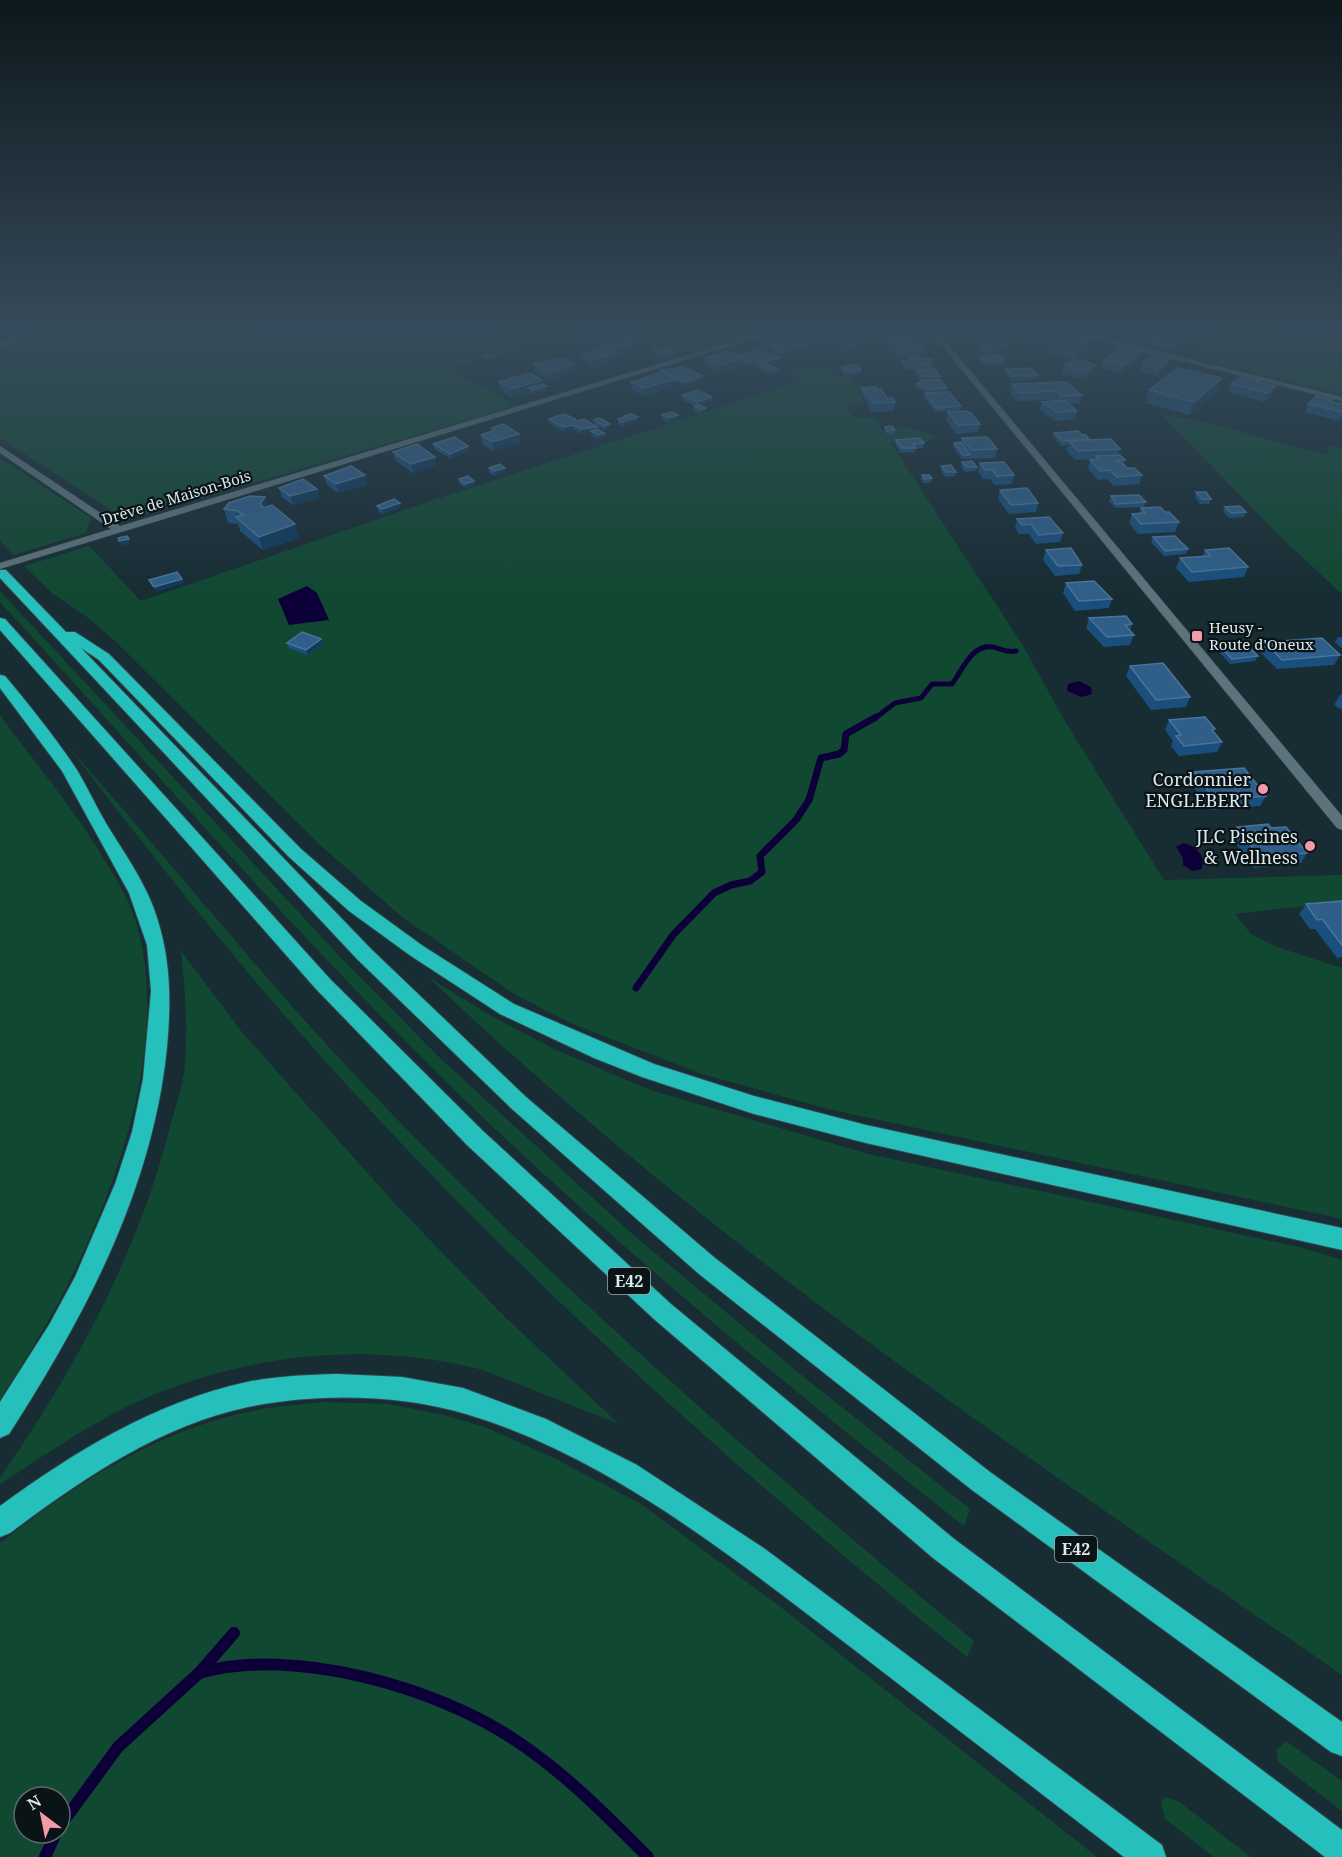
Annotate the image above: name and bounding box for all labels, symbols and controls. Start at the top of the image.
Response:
street label: Drève de Maison-Bois [99,465,253,529]
place label: Heusy - Route d'Oneux [1209,617,1314,654]
marker: Heusy - Route d'Oneux [1190,629,1204,643]
place label: Cordonnier ENGLEBERT [1145,767,1252,812]
marker: Cordonnier ENGLEBERT [1256,782,1270,796]
place label: JLC Piscines & Wellness [1195,824,1298,869]
marker: JLC Piscines & Wellness [1303,839,1317,853]
road number: E42 [608,1268,650,1294]
road number: E42 [1055,1536,1097,1562]
north arrow [12,1785,72,1845]
text: N [23,1789,46,1815]

